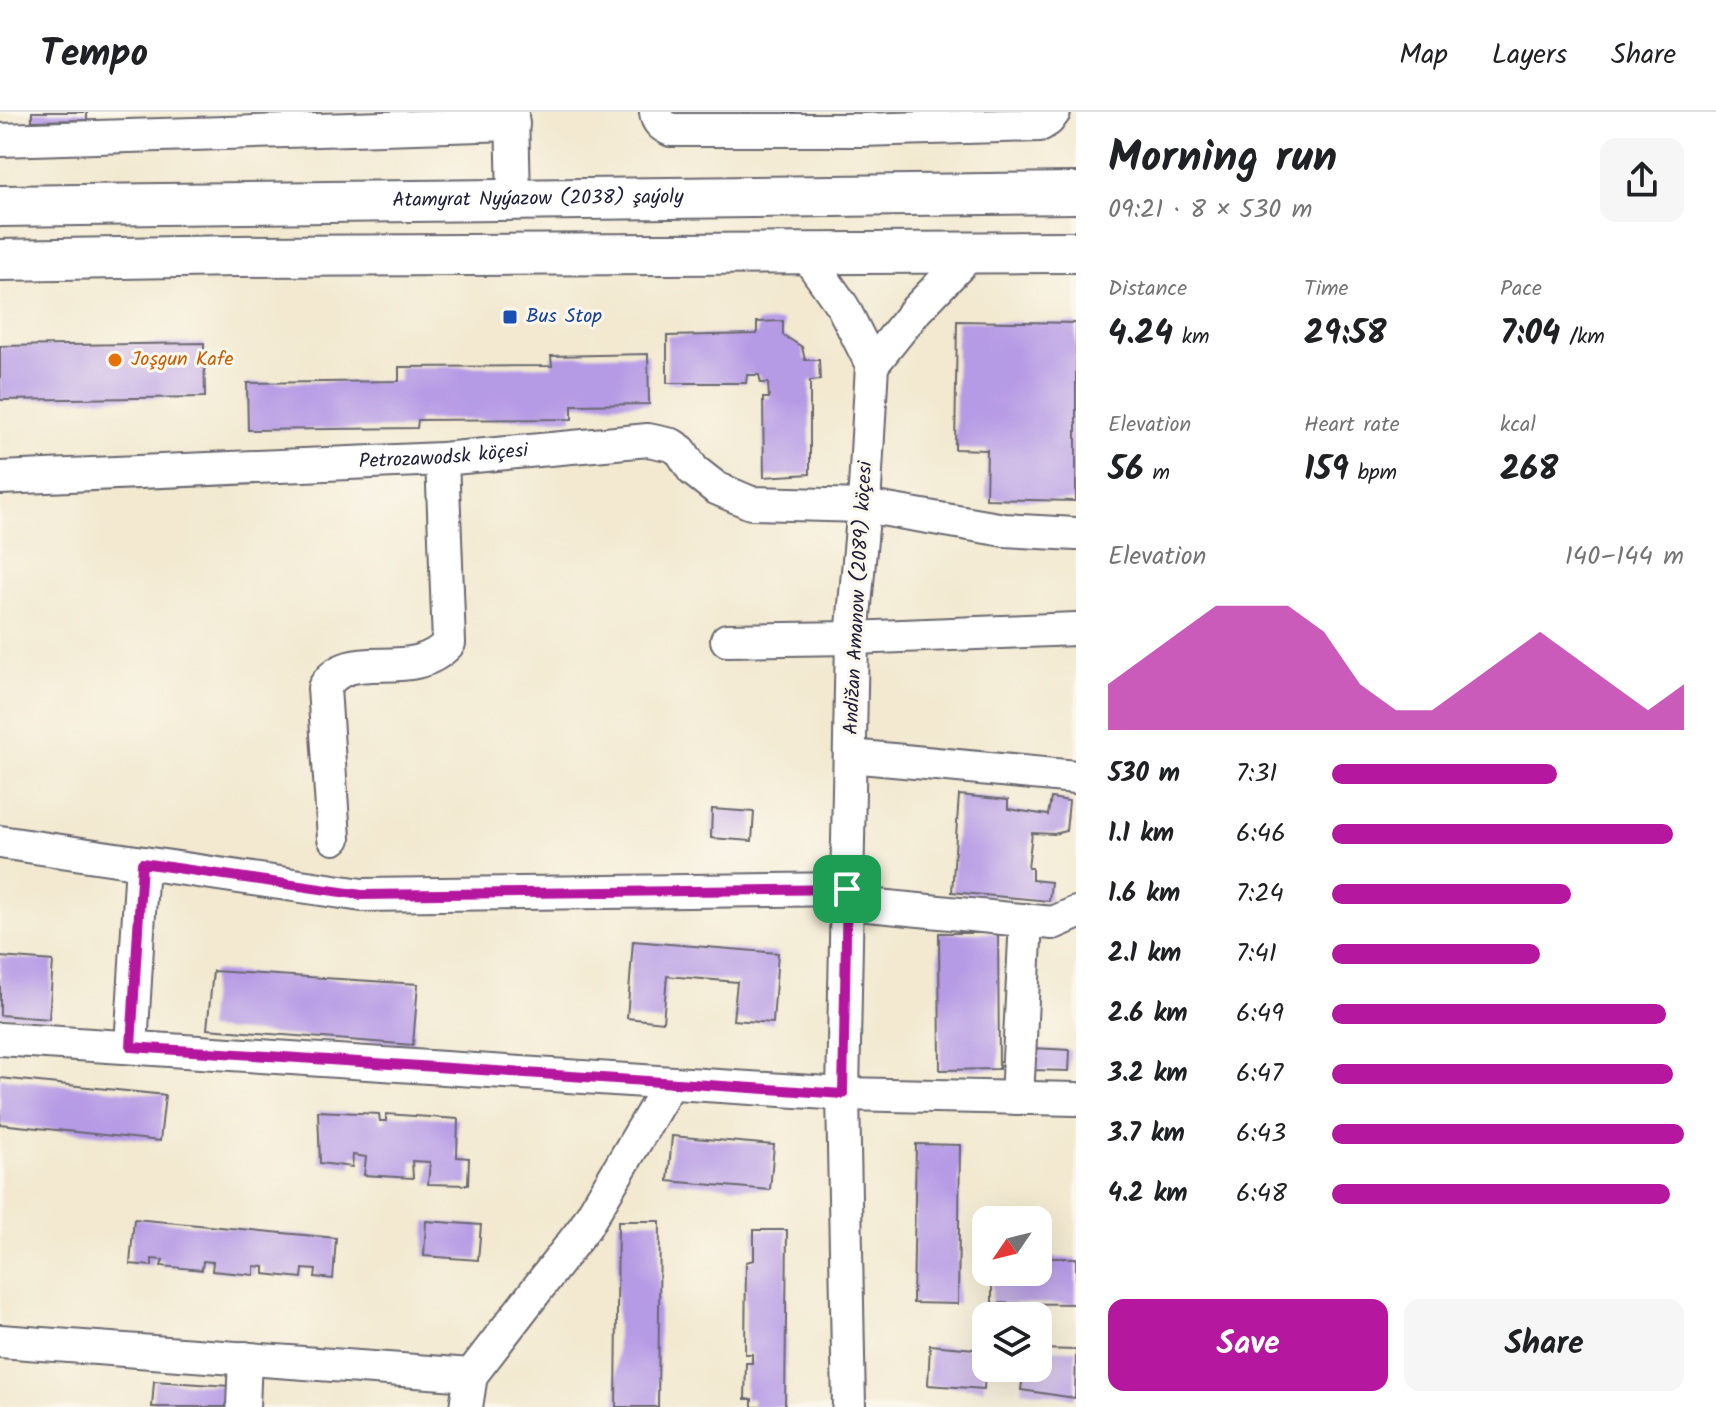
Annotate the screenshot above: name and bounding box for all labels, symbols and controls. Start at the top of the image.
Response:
text: Tempo [40,25,148,85]
text: Map [1399,33,1448,78]
text: Layers [1492,33,1567,78]
text: Share [1611,33,1676,78]
text: Morning run [1108,124,1337,194]
button: share [1600,138,1684,222]
street label: Atamyrat Nyýazow (2038) şaýoly [392,182,684,217]
text: 09:21 · 8 × 530 m [1108,189,1313,231]
text: Distance [1108,272,1187,307]
text: Time [1304,272,1348,307]
text: Pace [1500,272,1542,307]
place label: Bus Stop [526,301,602,333]
text: 4.24 [1108,307,1173,361]
text: 29:58 [1304,307,1387,361]
text: 7:04 [1500,307,1560,361]
marker: Bus Stop [501,308,519,326]
text: km [1173,320,1210,355]
text: /km [1560,320,1605,355]
place label: Joşgun Kafe [131,344,233,376]
marker: Joşgun Kafe [106,351,124,369]
text: Elevation [1108,408,1191,443]
text: Heart rate [1304,408,1400,443]
text: kcal [1500,408,1536,443]
street label: Petrozawodsk köçesi [358,435,531,479]
text: 56 [1108,443,1144,497]
text: 159 [1304,443,1349,497]
text: 268 [1500,443,1558,497]
text: m [1144,456,1170,491]
text: bpm [1349,456,1397,491]
street label: Andižan Amanow (2089) köçesi [836,459,882,736]
text: Elevation [1108,536,1206,578]
text: 140–144 m [1565,536,1684,578]
text: 530 m [1108,753,1180,795]
text: 7:31 [1236,753,1277,795]
text: 1.1 km [1108,813,1174,855]
text: 6:46 [1236,813,1286,855]
pin [813,855,881,923]
icon: arrive [825,867,869,911]
text: 1.6 km [1108,873,1180,915]
text: 7:24 [1236,873,1284,915]
text: 2.1 km [1108,933,1181,975]
text: 7:41 [1236,933,1277,975]
text: 2.6 km [1108,993,1188,1035]
text: 6:49 [1236,993,1284,1035]
text: 3.2 km [1108,1053,1188,1095]
text: 6:47 [1236,1053,1283,1095]
text: 3.7 km [1108,1113,1185,1155]
text: 6:43 [1236,1113,1286,1155]
text: 4.2 km [1108,1173,1188,1215]
text: 6:48 [1236,1173,1287,1215]
north arrow [972,1206,1052,1286]
map controls [972,1206,1052,1382]
button: Save [1108,1299,1388,1391]
button: Share [1404,1299,1684,1391]
button: layers [972,1302,1052,1382]

